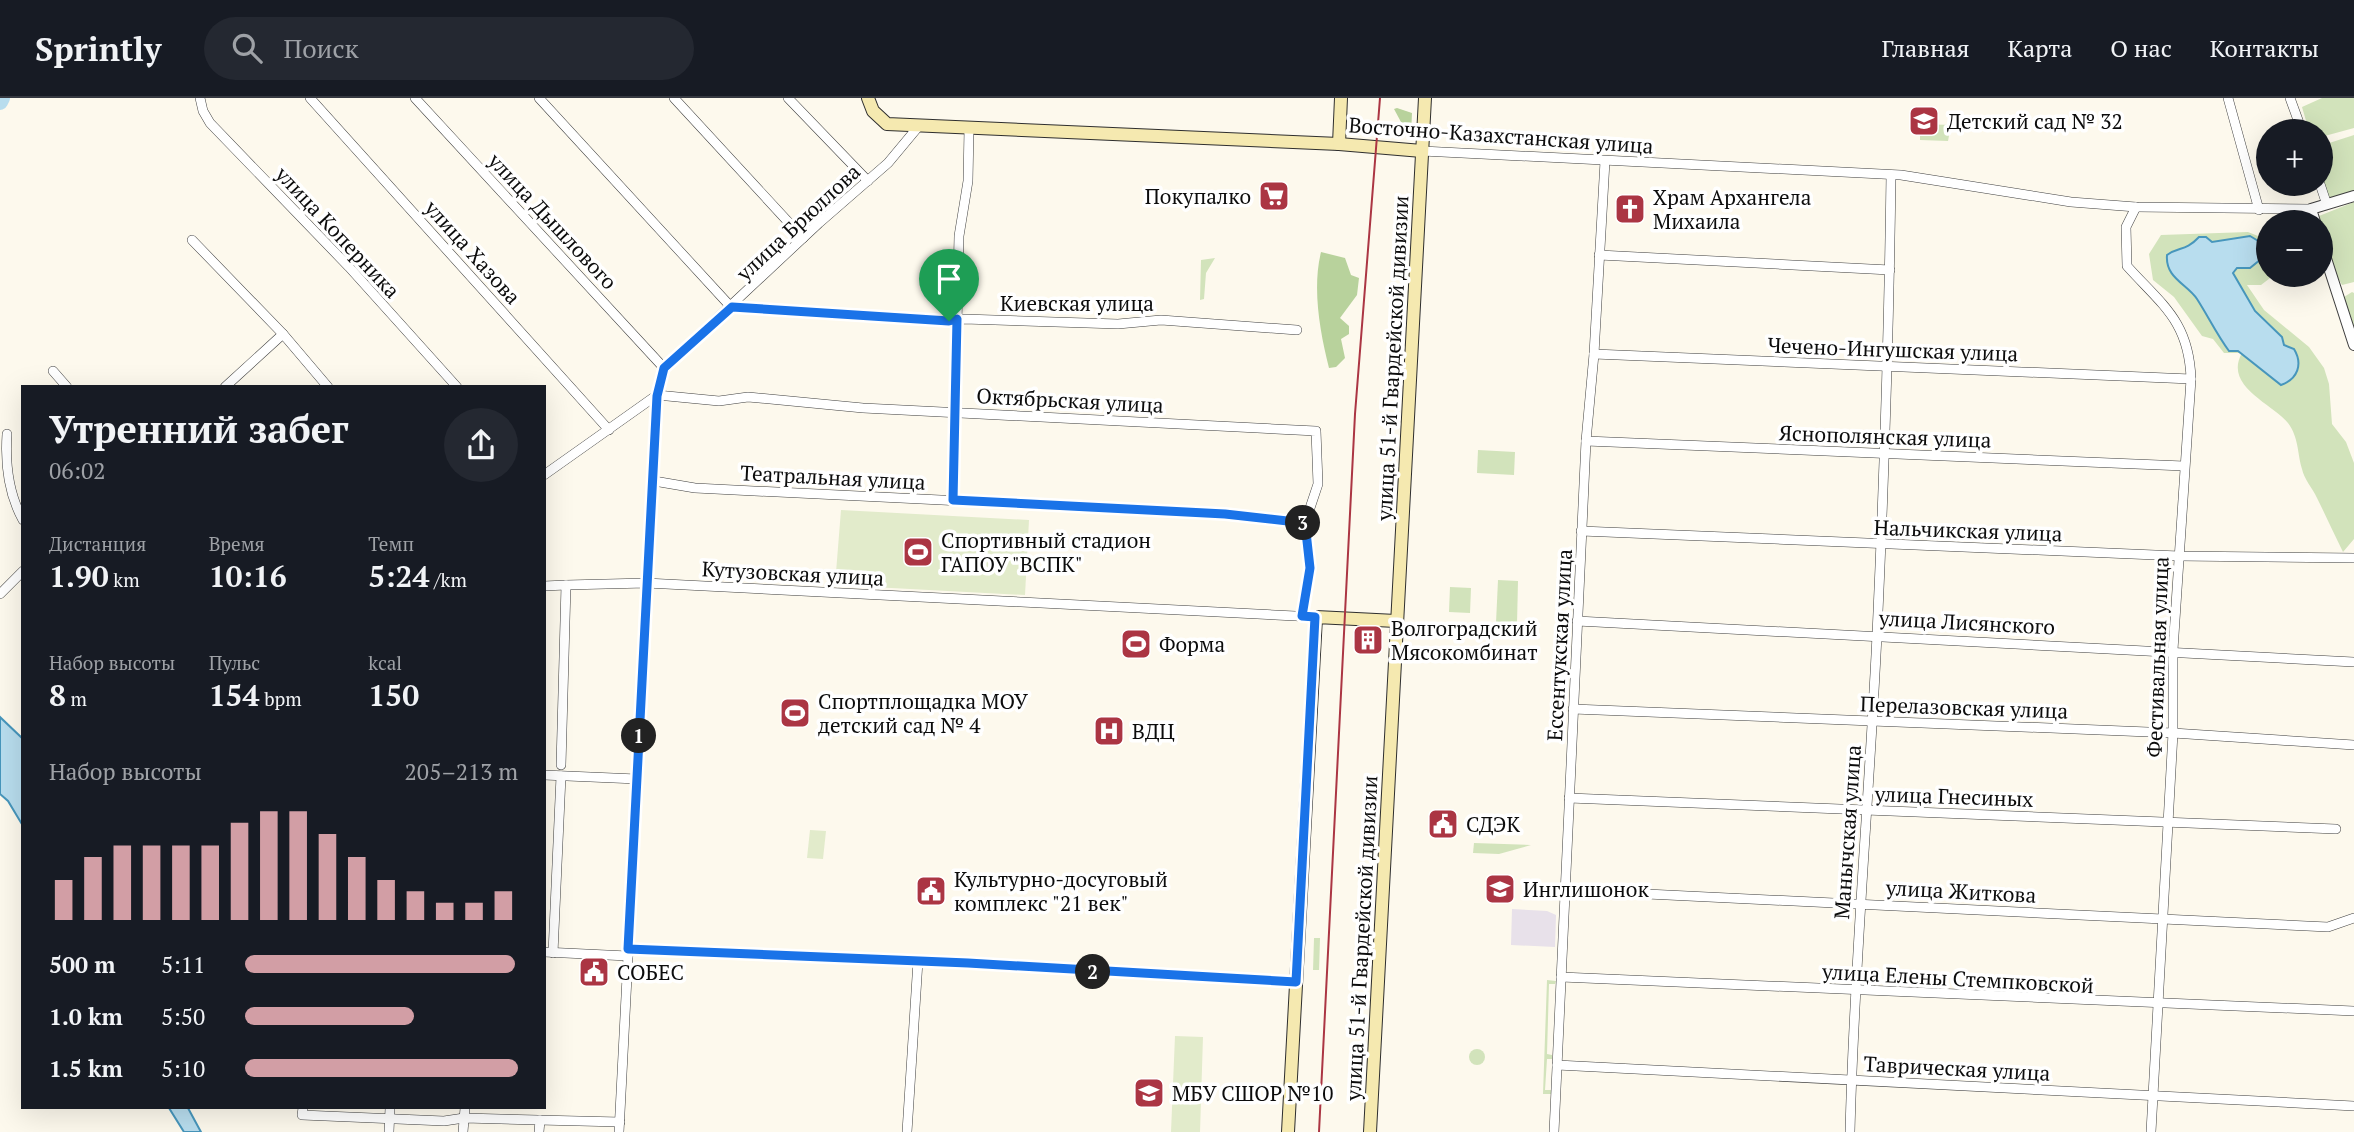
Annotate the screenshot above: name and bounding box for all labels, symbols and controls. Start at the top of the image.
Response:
search box [204,17,694,80]
text: Sprintly [35,27,162,70]
icon: search [228,29,266,67]
text: Поиск [284,31,359,65]
text: Главная [1881,32,1969,64]
text: Карта [2007,32,2072,64]
text: О нас [2110,32,2172,64]
text: Контакты [2210,32,2319,64]
school or university icon: Детский сад № 32 [1907,104,1941,138]
place label: Детский сад № 32 [1947,107,2123,135]
street label: Восточно-Казахстанская улица [1348,110,1655,160]
map controls [2256,119,2333,287]
button: + [2256,119,2333,196]
street label: улица Дышлового [482,146,624,295]
street label: улица Брюллова [729,157,866,287]
street label: улица Коперника [269,159,407,304]
supermarket icon: Покупалко [1257,179,1291,213]
place label: Покупалко [1145,182,1251,210]
place label: Храм Архангела Михаила [1653,183,1812,235]
church icon: Храм Архангела Михаила [1613,192,1647,226]
street label: улица Хазова [418,193,527,310]
street label: улица 51-й Гвардейской дивизии [1369,195,1415,522]
button: − [2256,210,2333,287]
pin [919,249,979,321]
icon: arrive [930,260,968,298]
street label: Киевская улица [1000,289,1154,317]
street label: Чечено-Ингушская улица [1767,331,2019,367]
street label: Октябрьская улица [976,381,1165,419]
text: Утренний забег [49,404,349,454]
button: share [444,408,518,482]
street label: Яснополянская улица [1778,418,1992,454]
text: 06:02 [49,455,106,486]
street label: Театральная улица [740,458,927,496]
pin: 3 [1286,506,1320,540]
text: 3 [1297,510,1308,535]
street label: Нальчикская улица [1873,513,2063,547]
place label: Спортивный стадион ГАПОУ "ВСПК" [941,526,1151,578]
text: Дистанция [49,531,146,556]
text: Время [209,531,265,556]
text: Темп [368,531,414,556]
sports icon: Спортивный стадион ГАПОУ "ВСПК" [901,535,935,569]
street label: Ессентукская улица [1540,548,1578,742]
street label: Кутузовская улица [701,554,885,592]
text: 1.90 [49,556,109,596]
text: 10:16 [209,556,287,596]
text: 5:24 [368,556,429,596]
street label: Фестивальная улица [2139,556,2175,758]
text: km [109,567,140,592]
text: /km [429,567,467,592]
street label: улица Лисянского [1877,603,2056,641]
place label: Волгоградский Мясокомбинат [1391,614,1538,666]
building icon: Волгоградский Мясокомбинат [1351,623,1385,657]
sports icon: Форма [1119,627,1153,661]
place label: Форма [1159,630,1225,658]
text: Набор высоты [49,650,175,675]
text: Пульс [209,650,260,675]
text: kcal [368,650,402,675]
text: 8 [49,675,66,715]
text: 154 [209,675,260,715]
text: 150 [368,675,419,715]
text: m [66,686,87,711]
text: bpm [260,686,302,711]
place label: Спортплощадка МОУ детский сад № 4 [818,687,1028,739]
street label: Перелазовская улица [1859,689,2069,725]
sports icon: Спортплощадка МОУ детский сад № 4 [778,696,812,730]
hospital icon: ВДЦ [1092,714,1126,748]
place label: ВДЦ [1132,717,1175,745]
pin: 1 [622,718,656,754]
text: 1 [633,723,644,748]
street label: Манычская улица [1827,743,1867,920]
text: Набор высоты [49,756,202,787]
text: 205–213 m [405,756,518,787]
street label: улица 51-й Гвардейской дивизии [1338,775,1384,1102]
street label: улица Гнесиных [1873,779,2034,813]
public building icon: СДЭК [1426,807,1460,841]
place label: СДЭК [1466,810,1520,838]
place label: Культурно-досуговый комплекс "21 век" [954,865,1168,917]
school or university icon: Инглишонок [1483,872,1517,906]
street label: улица Житкова [1884,873,2037,909]
public building icon: Культурно-досуговый комплекс "21 век" [914,874,948,908]
place label: Инглишонок [1523,875,1649,903]
text: 500 m [49,949,115,980]
text: 5:11 [161,949,205,980]
pin: 2 [1076,954,1110,990]
public building icon: СОБЕС [577,955,611,989]
street label: улица Елены Стемпковской [1820,957,2095,999]
place label: СОБЕС [617,958,684,986]
text: 2 [1087,959,1098,984]
text: 1.0 km [49,1001,123,1032]
text: 5:50 [161,1001,205,1032]
street label: Таврическая улица [1863,1049,2051,1087]
text: 1.5 km [49,1053,123,1084]
text: 5:10 [161,1053,205,1084]
school or university icon: МБУ СШОР №10 [1132,1076,1166,1110]
place label: МБУ СШОР №10 [1172,1079,1333,1107]

